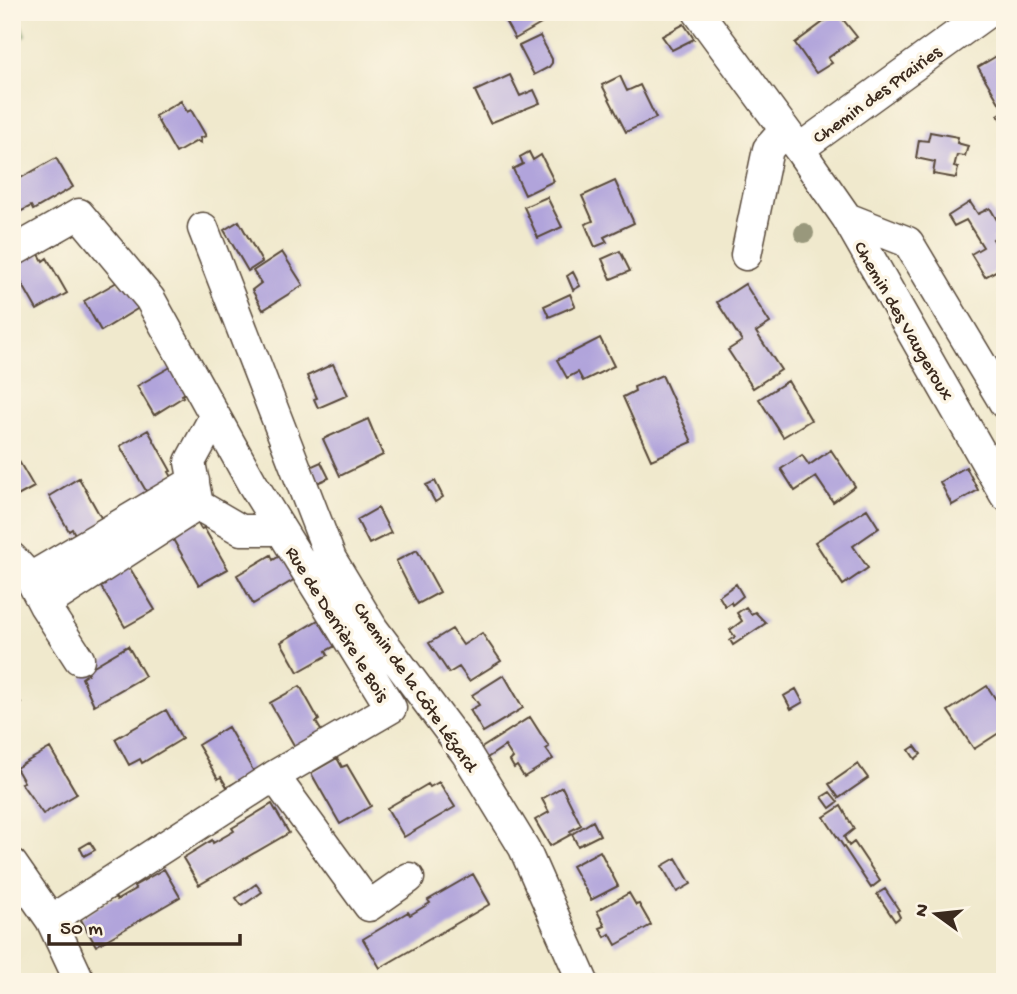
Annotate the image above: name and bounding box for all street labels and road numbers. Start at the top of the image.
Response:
street label: Chemin des Prairies [809,41,948,150]
street label: Chemin des Vaugeroux [847,238,957,405]
street label: Rue de Derrière le Bois [279,543,394,707]
street label: Chemin de la Côte Lézard [347,599,483,779]

